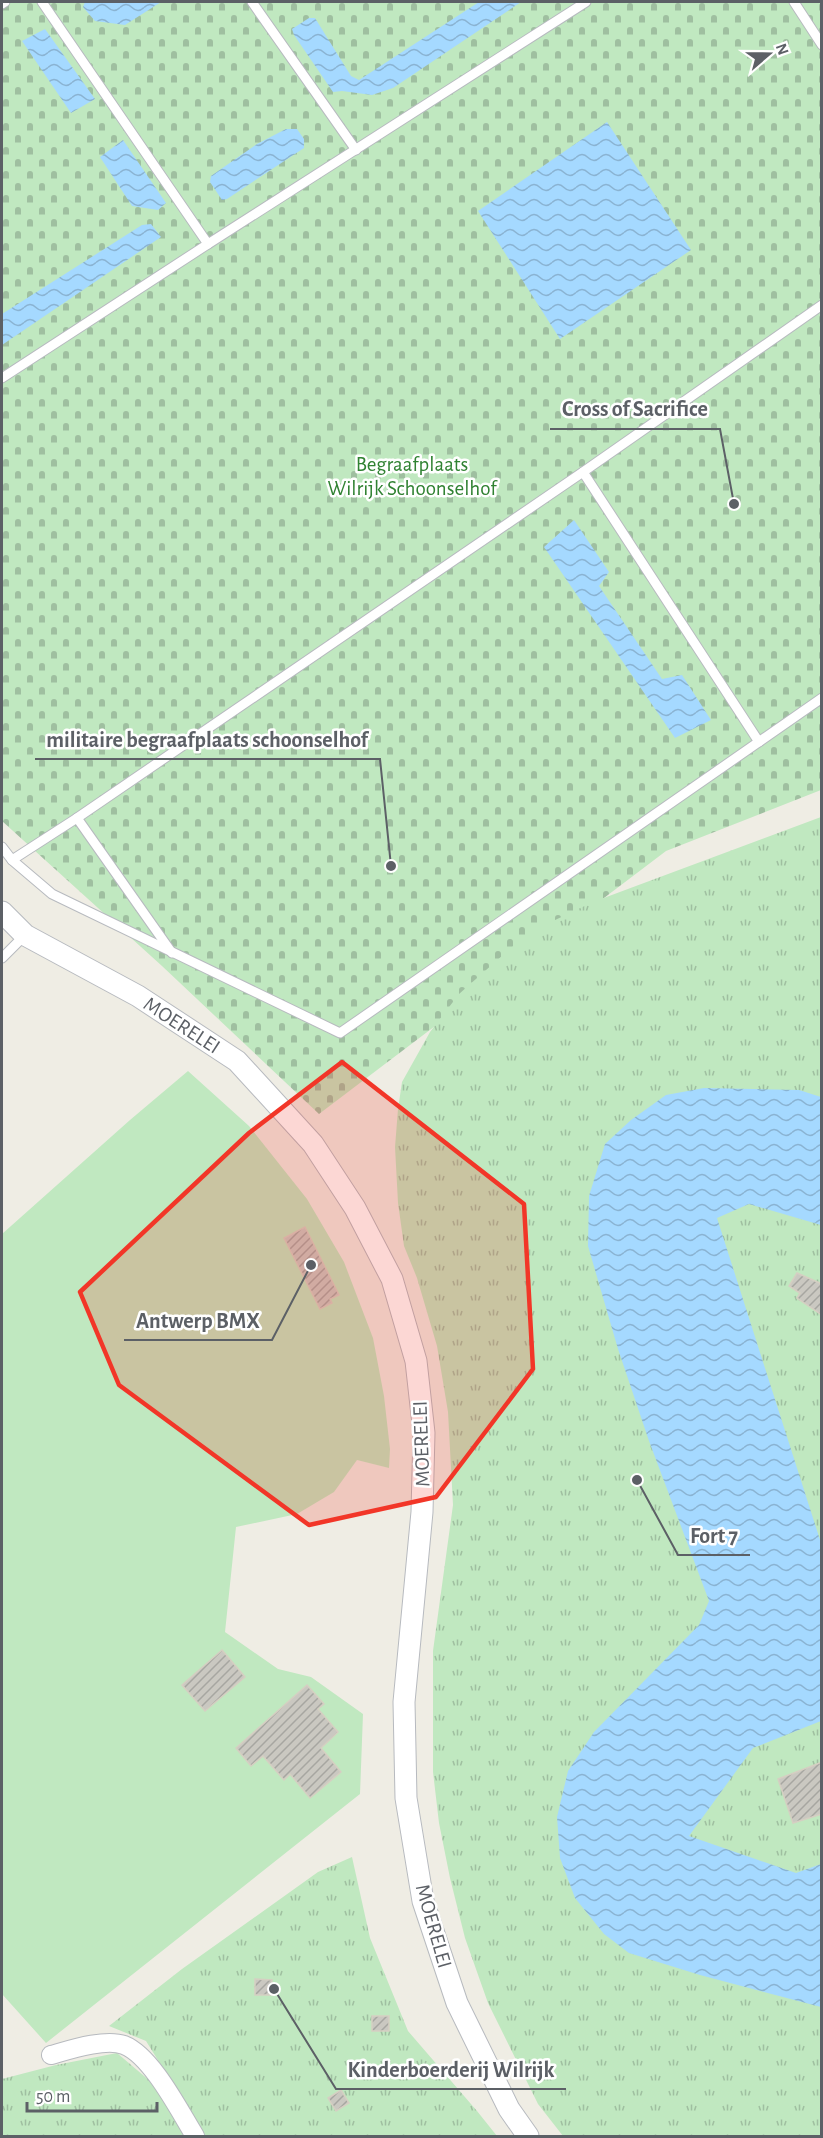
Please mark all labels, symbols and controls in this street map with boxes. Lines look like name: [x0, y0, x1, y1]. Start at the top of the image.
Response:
north arrow: [739, 24, 799, 84]
text: N: [773, 41, 792, 57]
callout: Cross of Sacrifice: [550, 389, 720, 429]
text: Cross of Sacrifice: [562, 398, 708, 420]
park label: Begraafplaats Wilrijk Schoonselhof: [327, 454, 498, 499]
callout: militaire begraafplaats schoonselhof: [35, 719, 380, 759]
text: militaire begraafplaats schoonselhof: [46, 729, 370, 751]
street label: MOERELEI: [140, 993, 224, 1058]
callout: Antwerp BMX: [124, 1300, 272, 1340]
text: Antwerp BMX: [136, 1310, 260, 1332]
street label: MOERELEI: [410, 1400, 433, 1487]
callout: Fort 7: [678, 1515, 750, 1555]
text: Fort 7: [690, 1525, 738, 1547]
street label: MOERELEI: [412, 1882, 456, 1971]
callout: Kinderboerderij Wilrijk: [336, 2049, 566, 2089]
text: Kinderboerderij Wilrijk: [348, 2059, 555, 2082]
scale bar: [27, 2075, 158, 2113]
text: 50 m: [36, 2088, 70, 2106]

